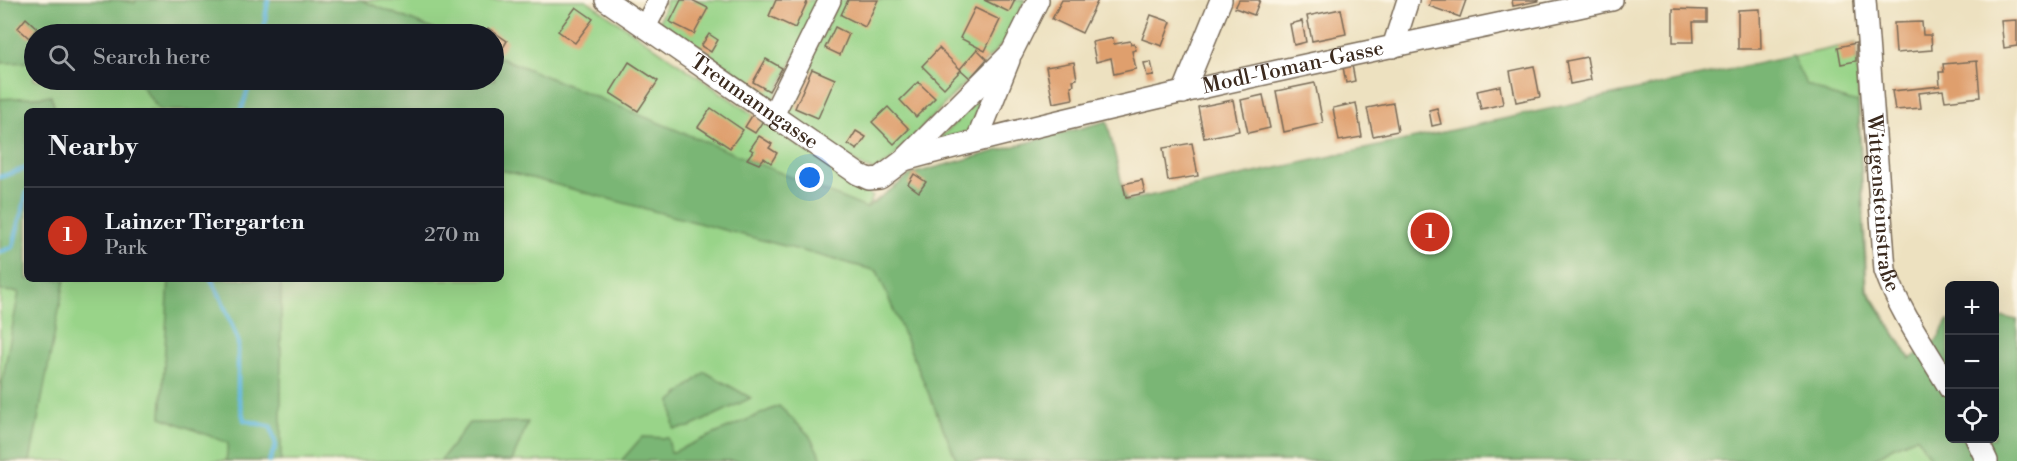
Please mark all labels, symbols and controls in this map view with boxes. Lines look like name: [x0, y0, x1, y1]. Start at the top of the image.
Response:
search box: [24, 24, 504, 90]
street label: Modl-Toman-Gasse: [1200, 35, 1386, 100]
icon: search: [45, 41, 78, 74]
text: Search here: [93, 44, 210, 71]
street label: Treumanngasse: [685, 49, 823, 156]
street label: Wittgensteinstraße: [1860, 112, 1905, 296]
text: Nearby: [48, 131, 138, 163]
your location: [795, 163, 824, 192]
text: Lainzer Tiergarten: [105, 209, 304, 236]
pin: 1: [1410, 210, 1450, 254]
text: 1: [63, 223, 72, 248]
text: 270 m: [424, 223, 480, 248]
text: Park: [105, 236, 147, 261]
map controls: [1945, 281, 1999, 443]
button: +: [1945, 281, 1999, 335]
button: −: [1945, 335, 1999, 389]
button: locate: [1945, 389, 1999, 443]

